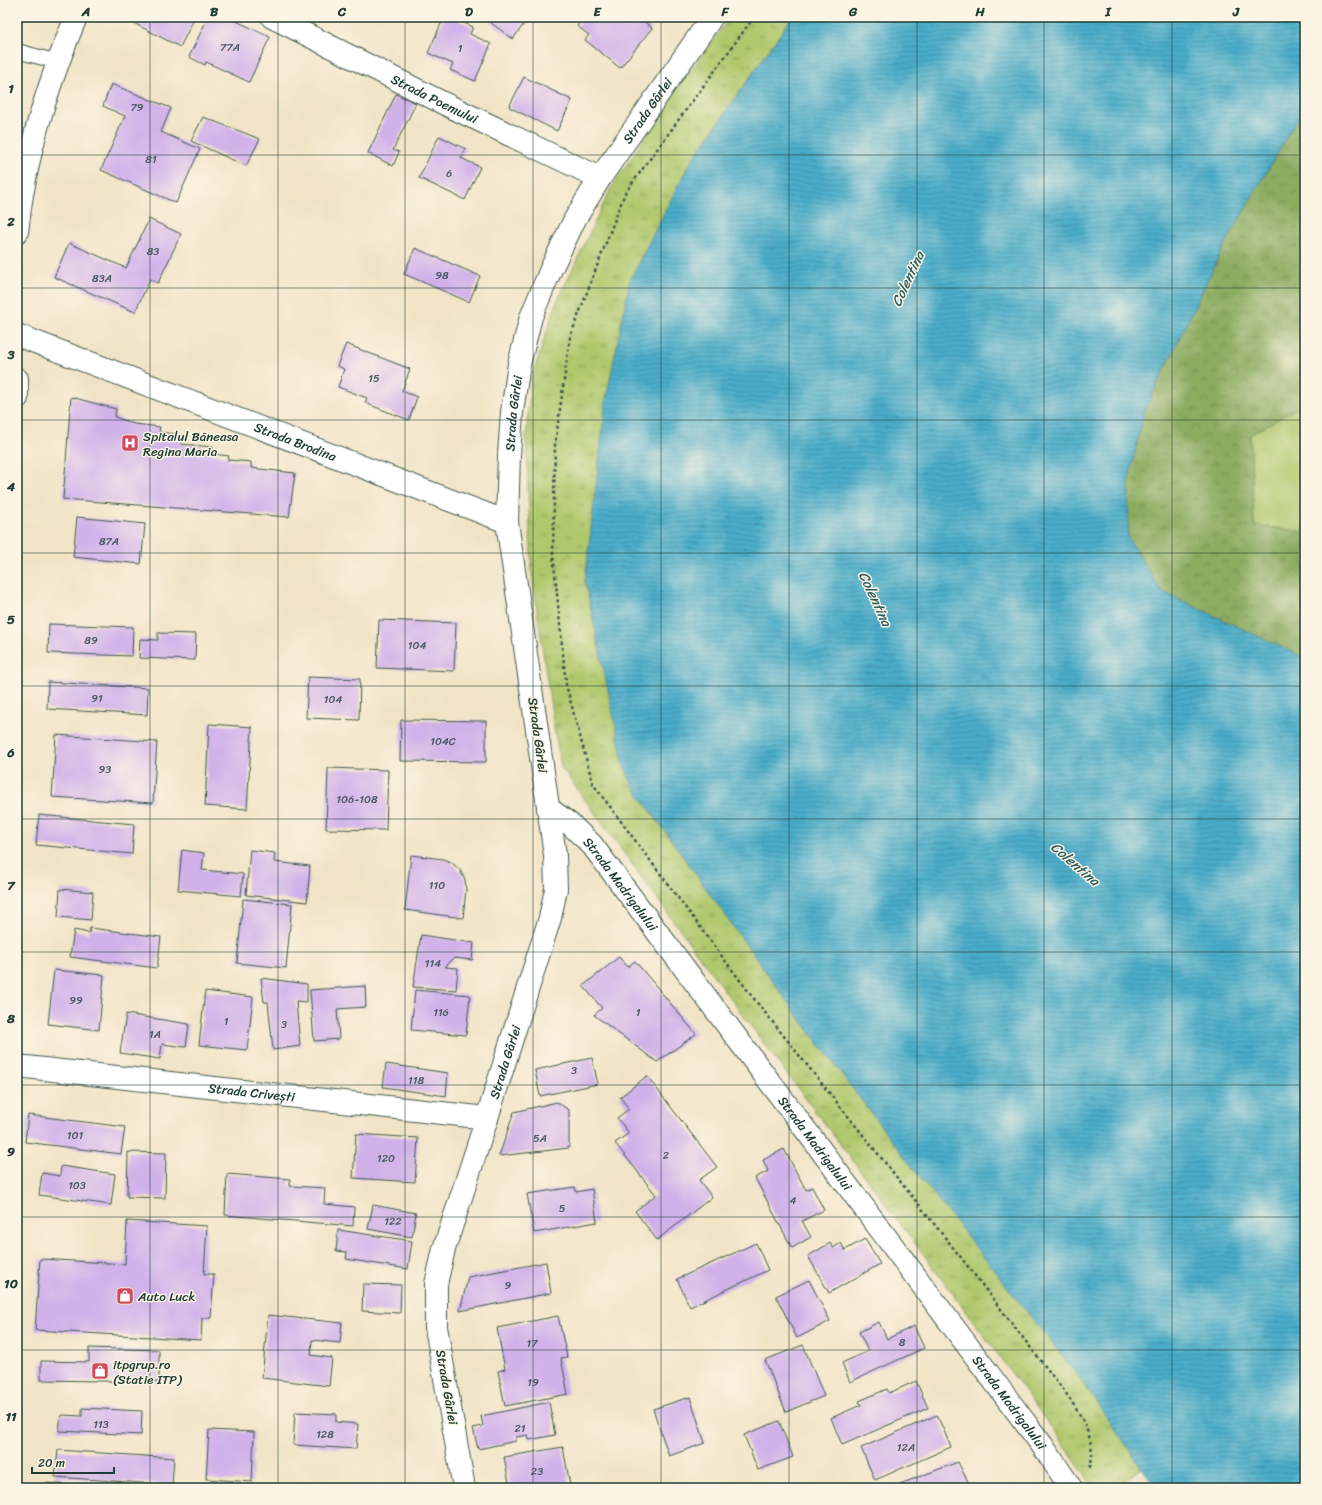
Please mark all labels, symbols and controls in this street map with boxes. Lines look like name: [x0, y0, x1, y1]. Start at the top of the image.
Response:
text: A: [81, 0, 90, 23]
text: B: [210, 0, 219, 23]
text: C: [337, 0, 347, 23]
text: D: [465, 0, 473, 23]
text: E: [593, 0, 602, 23]
text: F: [720, 0, 729, 23]
text: G: [848, 0, 858, 23]
text: H: [974, 0, 985, 23]
text: I: [1104, 0, 1112, 23]
text: J: [1232, 0, 1240, 23]
house number: 77A: [220, 38, 240, 57]
house number: 1: [458, 39, 463, 58]
street label: Strada Poemului: [387, 67, 483, 130]
street label: Strada Gârlei: [616, 72, 678, 148]
text: 1: [8, 77, 14, 100]
house number: 79: [130, 98, 144, 117]
house number: 81: [145, 150, 157, 169]
house number: 6: [446, 164, 452, 183]
text: 2: [6, 210, 15, 233]
house number: 83: [147, 242, 159, 261]
water label: Colentina: [884, 246, 932, 311]
house number: 98: [435, 266, 449, 285]
house number: 83A: [92, 269, 112, 288]
text: 3: [6, 343, 15, 366]
house number: 15: [368, 369, 380, 388]
street label: Strada Gârlei: [498, 373, 529, 452]
street label: Strada Brodina: [251, 415, 340, 468]
place label: Spitalul Băneasa Regina Maria: [143, 425, 239, 463]
hospital icon: Spitalul Băneasa Regina Maria: [120, 433, 140, 453]
text: 4: [6, 475, 16, 498]
house number: 87A: [99, 532, 119, 551]
water label: Colentina: [851, 567, 899, 632]
text: 5: [7, 608, 15, 631]
house number: 89: [84, 631, 98, 650]
house number: 104: [408, 636, 426, 655]
house number: 91: [91, 689, 103, 708]
house number: 104: [324, 690, 342, 709]
street label: Strada Gârlei: [521, 696, 555, 775]
house number: 104C: [430, 732, 456, 751]
text: 6: [6, 741, 15, 764]
house number: 93: [99, 760, 111, 779]
house number: 106-108: [336, 790, 378, 809]
street label: Strada Madrigalului: [578, 831, 665, 936]
water label: Colentina: [1045, 835, 1106, 893]
text: 7: [7, 874, 16, 897]
house number: 110: [429, 876, 445, 895]
house number: 114: [425, 954, 441, 973]
house number: 99: [69, 991, 83, 1010]
house number: 116: [433, 1003, 449, 1022]
house number: 1: [636, 1003, 641, 1022]
text: 8: [6, 1007, 15, 1030]
house number: 1: [224, 1012, 229, 1031]
house number: 3: [281, 1015, 287, 1034]
street label: Strada Gârlei: [482, 1022, 527, 1102]
house number: 1A: [149, 1025, 161, 1044]
house number: 3: [571, 1061, 577, 1080]
house number: 118: [408, 1071, 424, 1090]
street label: Strada Crivești: [207, 1076, 297, 1108]
street label: Strada Madrigalului: [772, 1091, 859, 1196]
house number: 101: [67, 1126, 83, 1145]
house number: 5A: [533, 1129, 547, 1148]
text: 9: [7, 1140, 15, 1163]
house number: 2: [663, 1146, 670, 1165]
house number: 120: [377, 1149, 395, 1168]
house number: 103: [68, 1176, 86, 1195]
house number: 4: [790, 1191, 797, 1210]
house number: 5: [559, 1199, 566, 1218]
house number: 122: [384, 1212, 402, 1231]
text: 10: [4, 1272, 18, 1295]
house number: 9: [505, 1276, 512, 1295]
place label: Auto Luck: [137, 1285, 196, 1308]
shop icon: Auto Luck: [115, 1286, 135, 1306]
house number: 8: [899, 1333, 906, 1352]
house number: 17: [527, 1334, 538, 1353]
street label: Strada Gârlei: [429, 1348, 465, 1427]
street label: Strada Madrigalului: [967, 1350, 1054, 1454]
place label: itpgrup.ro (Statie ITP): [113, 1353, 183, 1391]
shop icon: itpgrup.ro (Statie ITP): [90, 1361, 110, 1381]
house number: 19: [527, 1373, 539, 1392]
text: 11: [5, 1405, 17, 1428]
house number: 113: [93, 1415, 109, 1434]
house number: 21: [514, 1419, 526, 1438]
house number: 128: [316, 1425, 334, 1444]
house number: 12A: [897, 1438, 915, 1457]
scale bar: [32, 1449, 114, 1475]
text: 20 m: [38, 1452, 65, 1474]
house number: 23: [531, 1462, 543, 1481]

